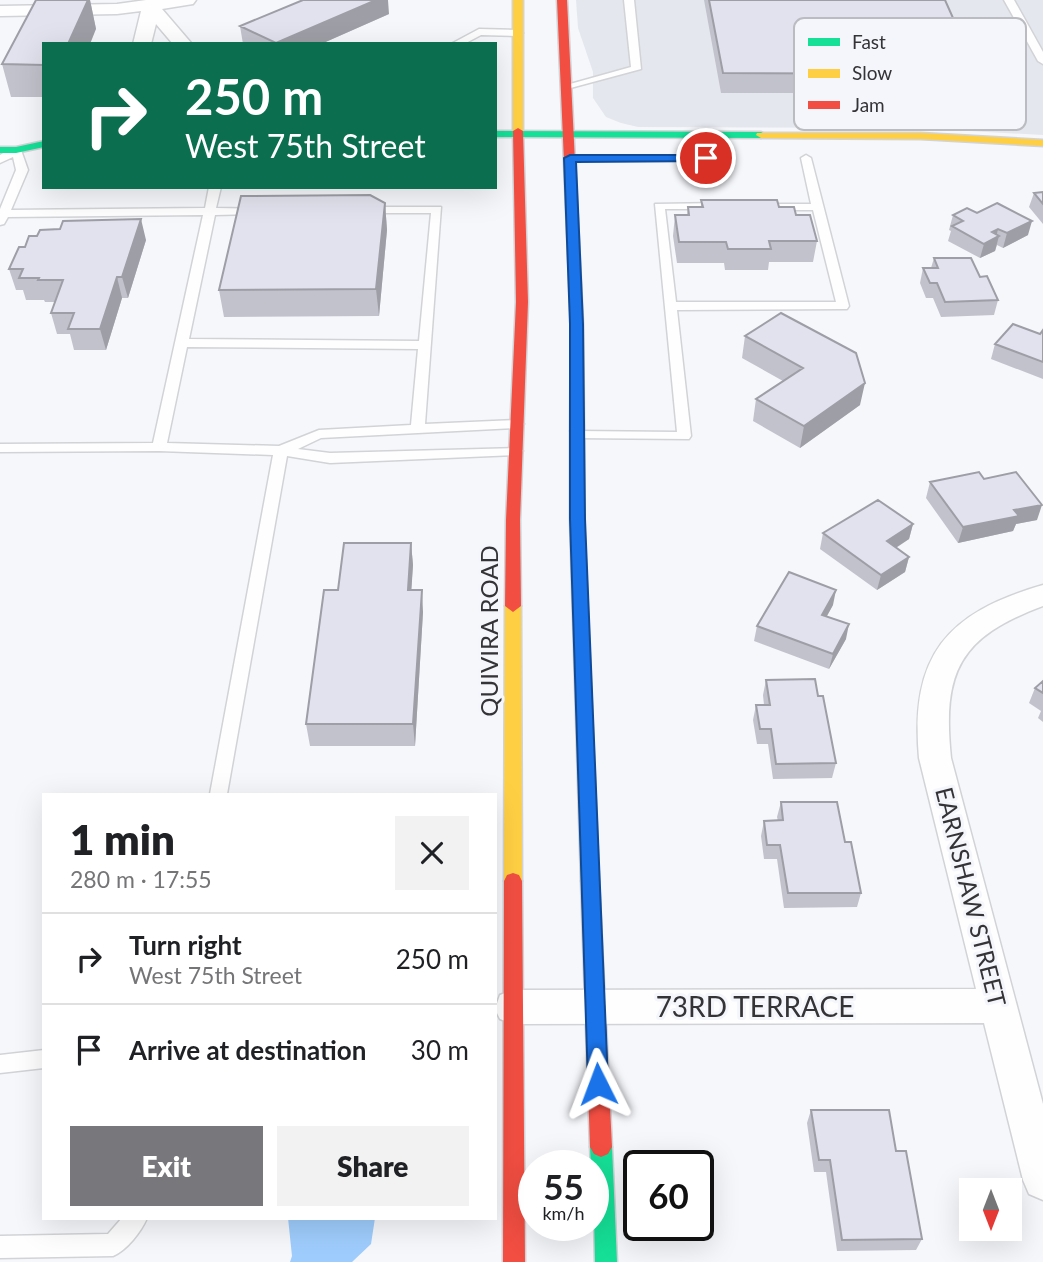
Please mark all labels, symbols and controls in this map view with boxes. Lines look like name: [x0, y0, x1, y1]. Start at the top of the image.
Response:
legend: [794, 18, 1026, 130]
text: Fast: [852, 30, 886, 53]
text: Slow: [852, 61, 892, 84]
text: 250 m: [185, 67, 323, 125]
icon: right: [70, 70, 161, 161]
text: Jam: [852, 93, 885, 116]
text: West 75th Street: [185, 126, 426, 165]
pin: [676, 128, 736, 188]
icon: arrive: [687, 139, 725, 177]
street label: QUIVIRA ROAD: [474, 545, 503, 717]
street label: EARNSHAW STREET: [930, 784, 1013, 1009]
text: 1 min: [70, 814, 175, 864]
button: close: [395, 816, 469, 890]
text: 280 m · 17:55: [70, 865, 212, 893]
text: Turn right: [129, 929, 242, 961]
icon: right: [70, 940, 108, 978]
text: 250 m: [396, 943, 469, 975]
text: West 75th Street: [129, 961, 302, 989]
street label: 73RD TERRACE: [656, 989, 854, 1023]
icon: arrive: [70, 1031, 108, 1069]
text: Arrive at destination: [129, 1034, 366, 1066]
text: 30 m: [411, 1034, 469, 1066]
position arrow: [561, 1047, 635, 1121]
button: Exit: [70, 1126, 263, 1206]
button: Share: [277, 1126, 469, 1206]
speed limit sign: 60: [623, 1150, 714, 1241]
text: 55: [543, 1165, 584, 1207]
north arrow: [959, 1178, 1022, 1241]
map controls: [959, 1178, 1022, 1241]
text: km/h: [542, 1202, 585, 1224]

